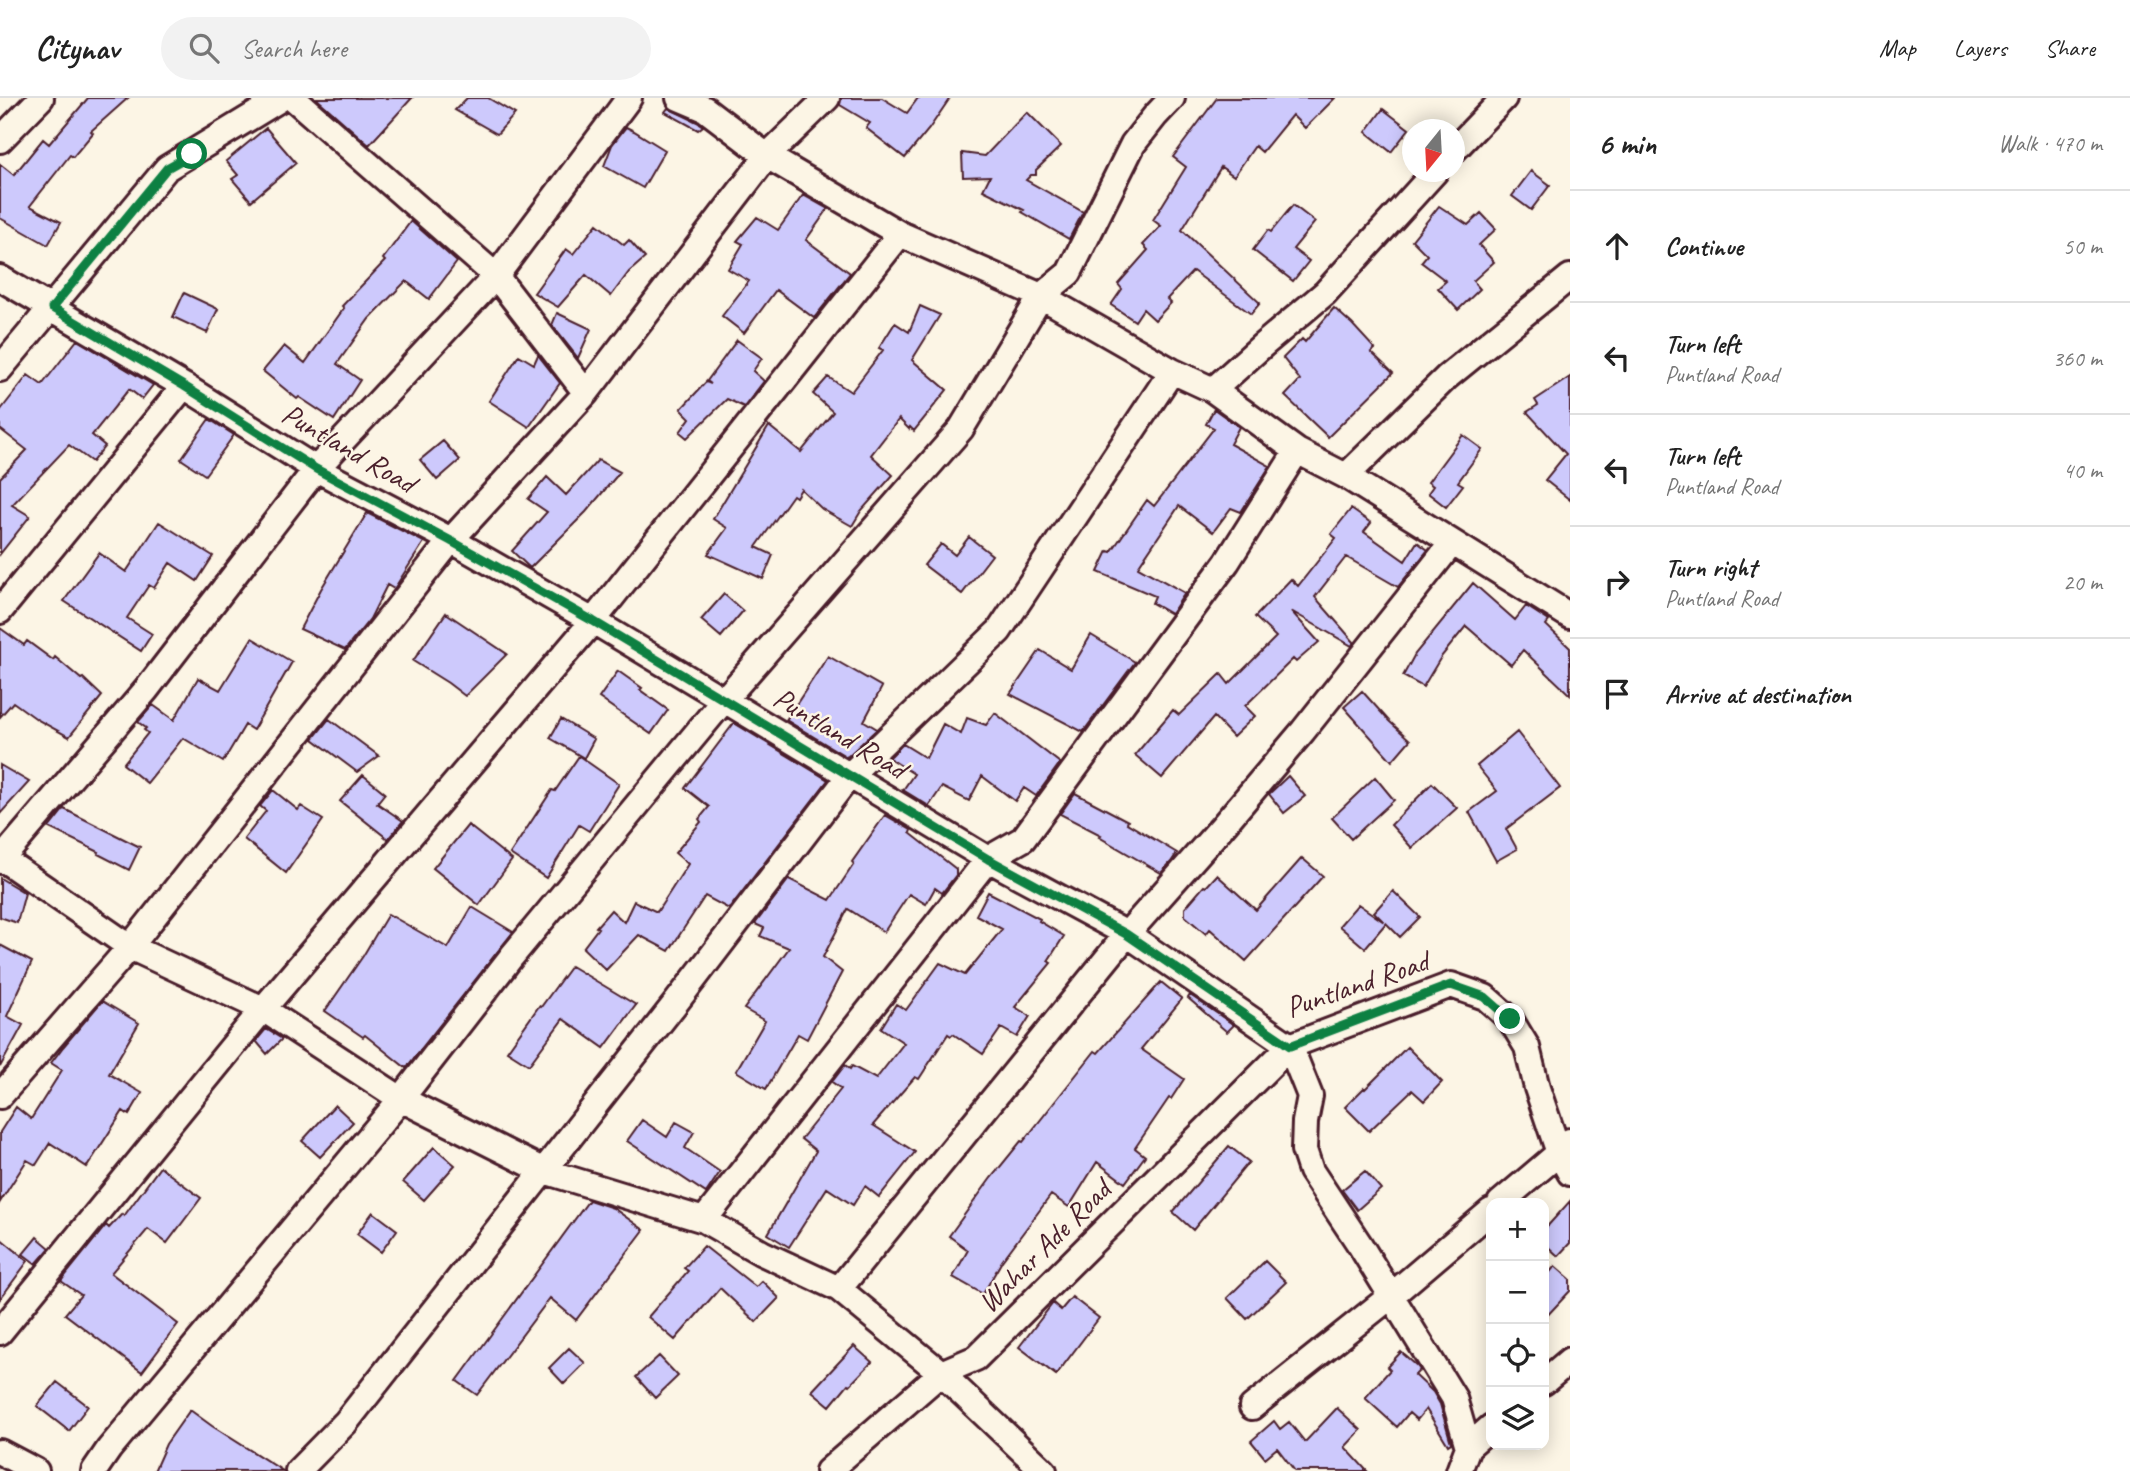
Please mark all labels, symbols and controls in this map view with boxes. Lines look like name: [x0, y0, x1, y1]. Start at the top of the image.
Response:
search box: [161, 17, 651, 80]
text: Citynav: [35, 27, 119, 69]
icon: search: [185, 29, 223, 67]
text: Search here: [241, 32, 347, 65]
text: Map: [1879, 33, 1916, 63]
text: Layers: [1954, 33, 2007, 63]
text: Share: [2045, 33, 2095, 63]
north arrow: [1402, 119, 1465, 182]
text: 6 min: [1598, 125, 1656, 163]
text: Walk · 470 m: [1998, 129, 2102, 158]
route start: [176, 138, 207, 169]
icon: ahead: [1598, 227, 1636, 265]
text: Continue: [1665, 230, 1743, 263]
text: 50 m: [2063, 232, 2102, 261]
text: Turn left: [1665, 327, 1740, 360]
icon: left: [1598, 339, 1636, 377]
text: 360 m: [2053, 344, 2102, 373]
text: Puntland Road: [1665, 360, 1779, 389]
street label: Puntland Road: [275, 394, 426, 504]
text: Turn left: [1665, 439, 1740, 472]
icon: left: [1598, 451, 1636, 489]
text: 40 m: [2063, 456, 2102, 485]
text: Puntland Road: [1665, 472, 1779, 501]
text: Turn right: [1665, 551, 1756, 584]
icon: right: [1598, 563, 1636, 601]
text: 20 m: [2063, 568, 2102, 597]
text: Puntland Road: [1665, 584, 1779, 613]
icon: arrive: [1598, 675, 1636, 713]
street label: Puntland Road: [767, 678, 917, 790]
text: Arrive at destination: [1665, 678, 1851, 711]
street label: Puntland Road: [1281, 940, 1437, 1026]
route end: [1494, 1003, 1525, 1034]
street label: Wahar Ade Road: [969, 1168, 1122, 1321]
map controls: [1486, 1198, 1549, 1450]
button: +: [1486, 1198, 1549, 1261]
button: −: [1486, 1261, 1549, 1324]
button: locate: [1486, 1324, 1549, 1387]
button: layers: [1486, 1387, 1549, 1450]

